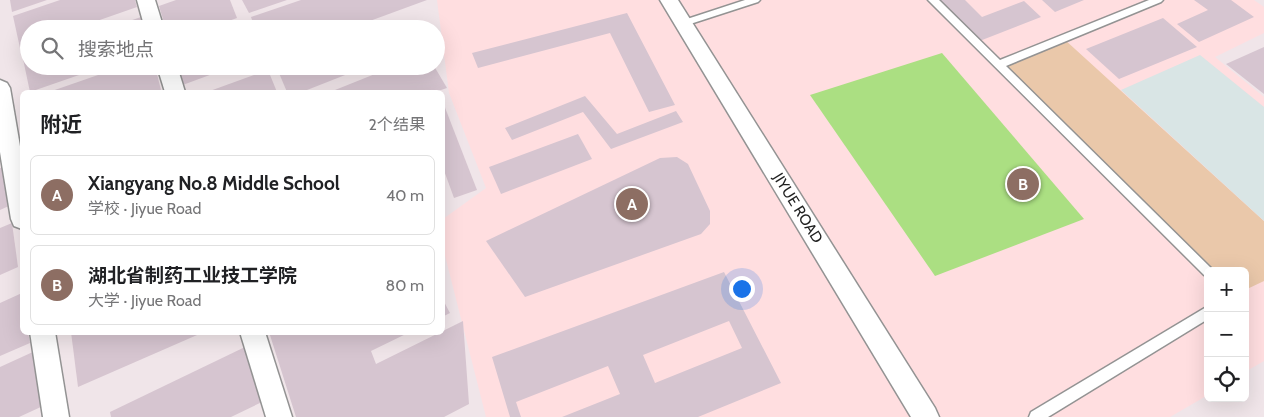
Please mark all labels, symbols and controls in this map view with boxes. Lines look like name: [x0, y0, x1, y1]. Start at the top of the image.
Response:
search box: [20, 20, 445, 75]
icon: search: [38, 34, 66, 62]
text: 搜索地点: [78, 38, 154, 61]
text: 附近: [40, 112, 82, 137]
text: 2个结果: [369, 115, 425, 134]
pin: B: [1007, 165, 1039, 203]
street label: JIYUE ROAD: [769, 169, 827, 246]
text: Xiangyang No.8 Middle School: [88, 172, 340, 195]
pin: A: [616, 185, 648, 223]
text: A: [52, 186, 62, 205]
text: 40 m: [386, 186, 424, 205]
text: 学校 · Jiyue Road: [88, 199, 201, 218]
text: 湖北省制药工业技工学院: [88, 264, 297, 287]
map controls: [1204, 267, 1249, 402]
button: +: [1204, 267, 1249, 312]
text: B: [52, 276, 62, 295]
text: 80 m: [386, 276, 424, 295]
your location: [729, 276, 755, 302]
text: 大学 · Jiyue Road: [88, 291, 201, 310]
button: −: [1204, 312, 1249, 357]
button: locate: [1204, 357, 1249, 402]

